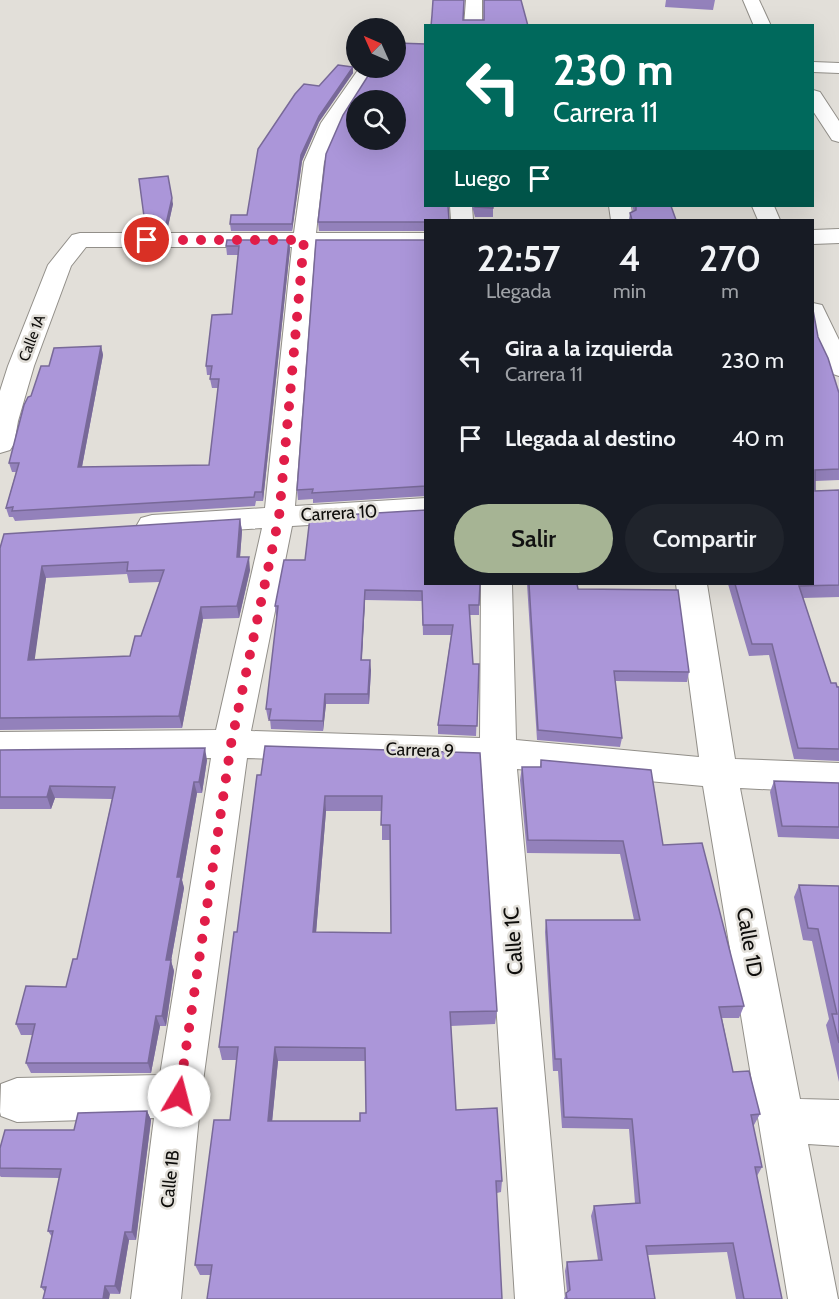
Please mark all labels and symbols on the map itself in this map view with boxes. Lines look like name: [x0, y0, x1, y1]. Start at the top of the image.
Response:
north arrow: [346, 18, 406, 78]
pin: [121, 214, 172, 265]
street label: Calle 1A: [15, 311, 49, 364]
street label: Carrera 10: [300, 500, 378, 526]
street label: Carrera 9: [385, 738, 455, 762]
street label: Calle 1D: [732, 905, 768, 979]
street label: Calle 1C: [498, 906, 528, 976]
position arrow: [147, 1064, 211, 1128]
street label: Calle 1B: [156, 1149, 184, 1209]

